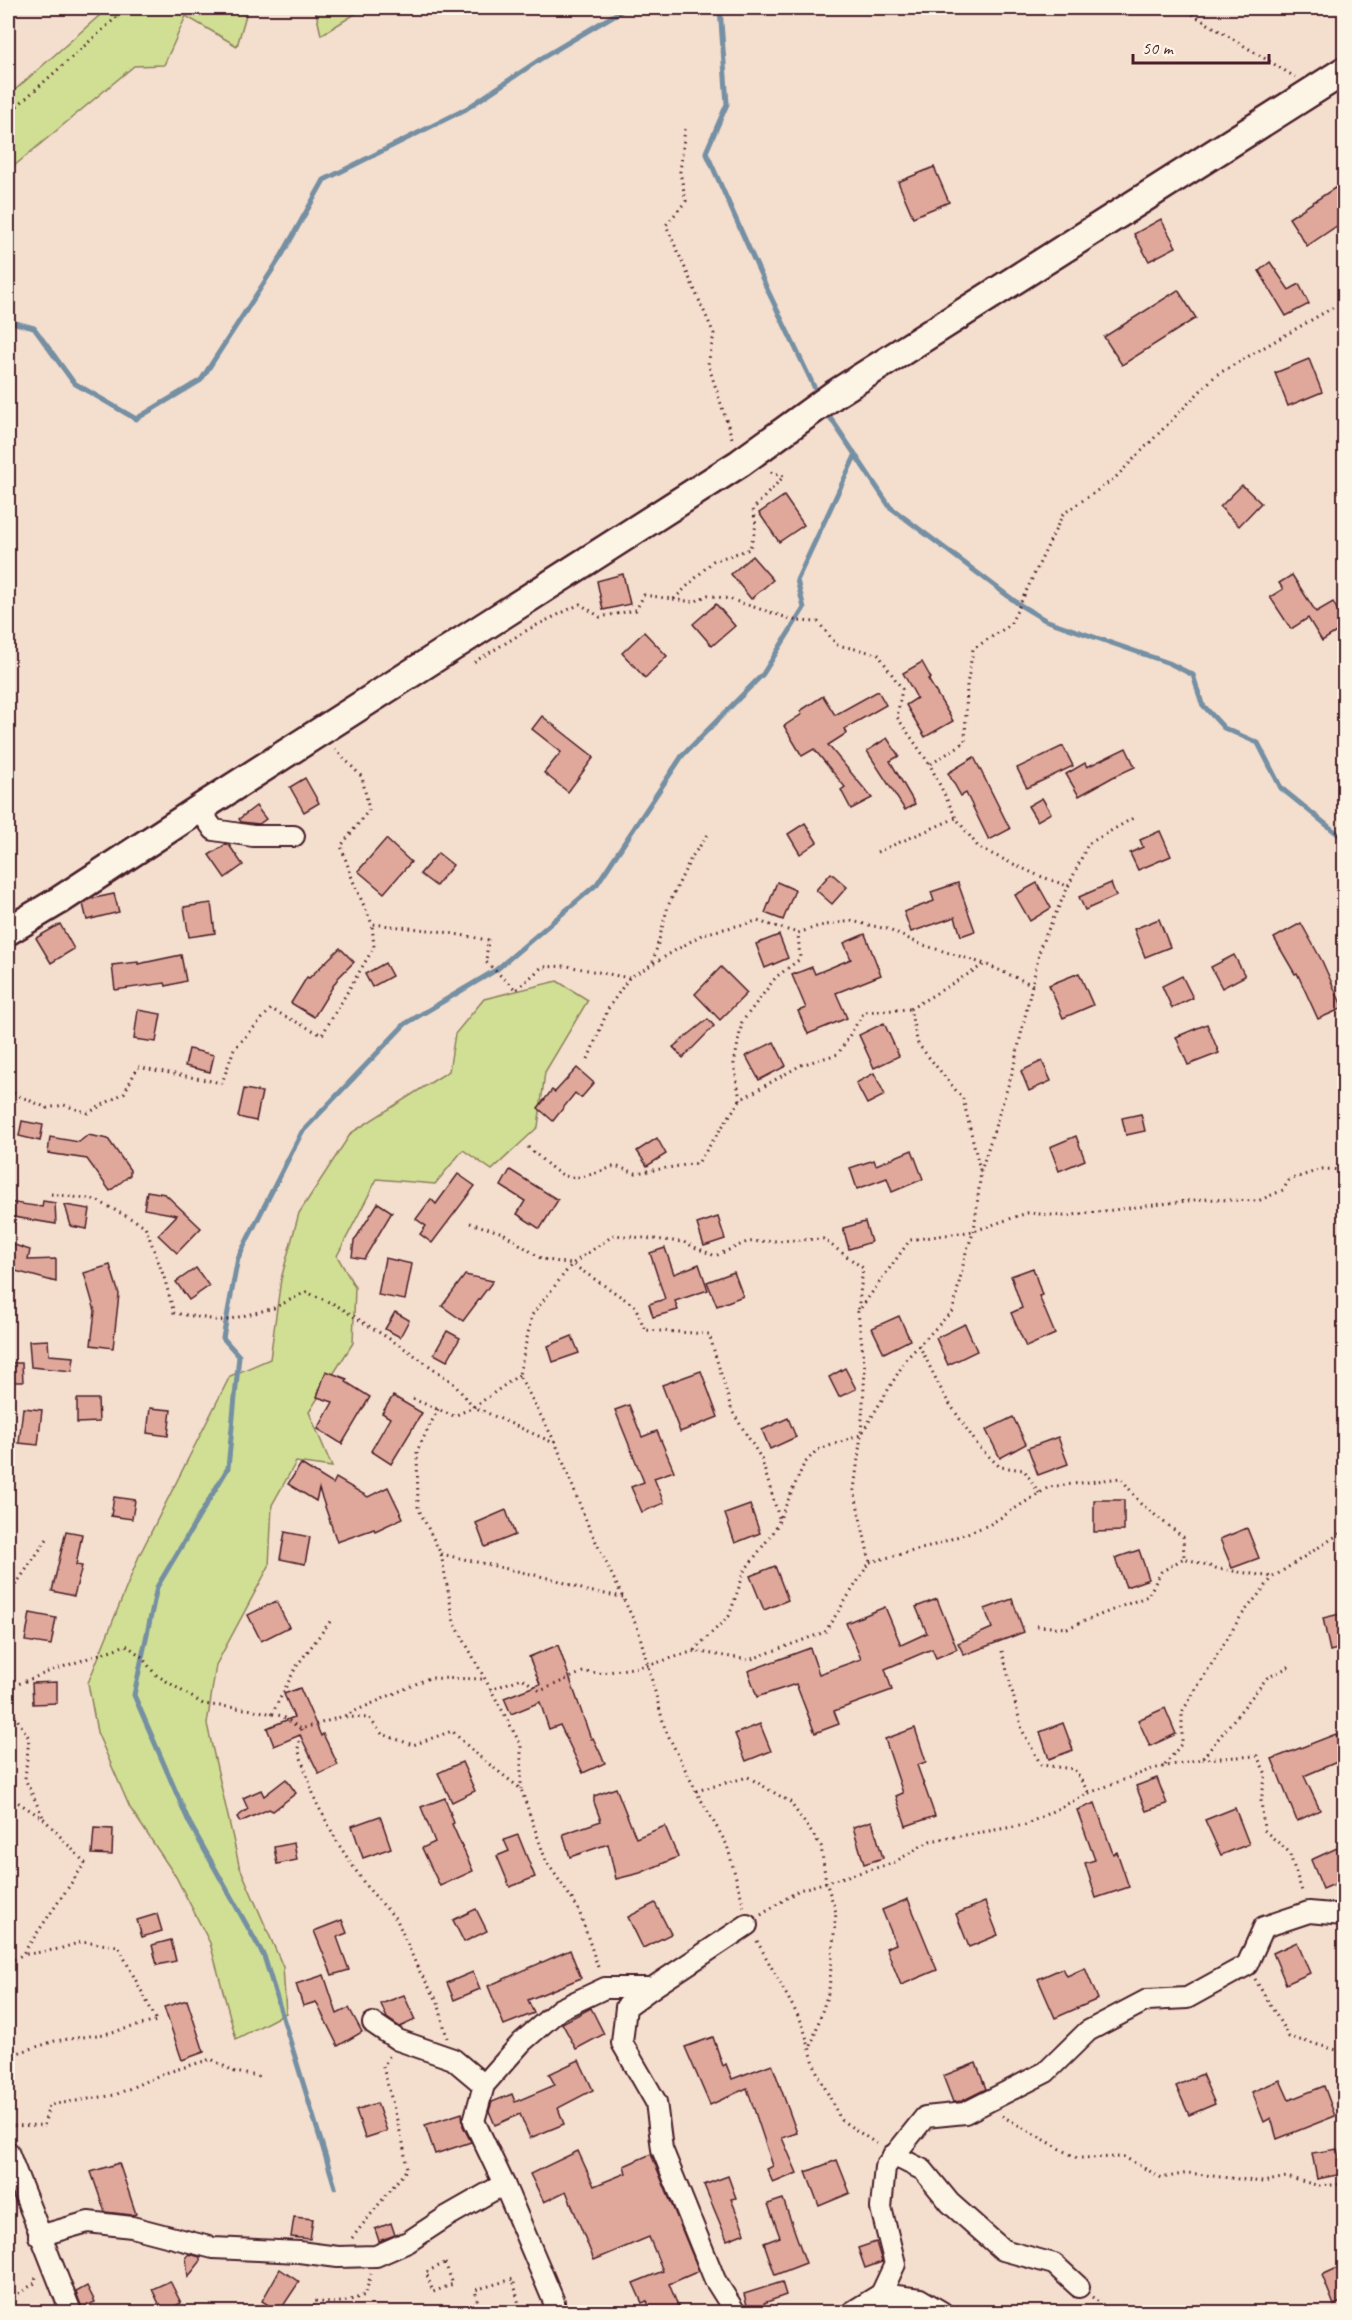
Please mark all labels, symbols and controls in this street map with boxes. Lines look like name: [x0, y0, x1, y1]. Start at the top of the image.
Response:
scale bar: [1133, 27, 1270, 65]
text: 50 m: [1142, 37, 1175, 59]

